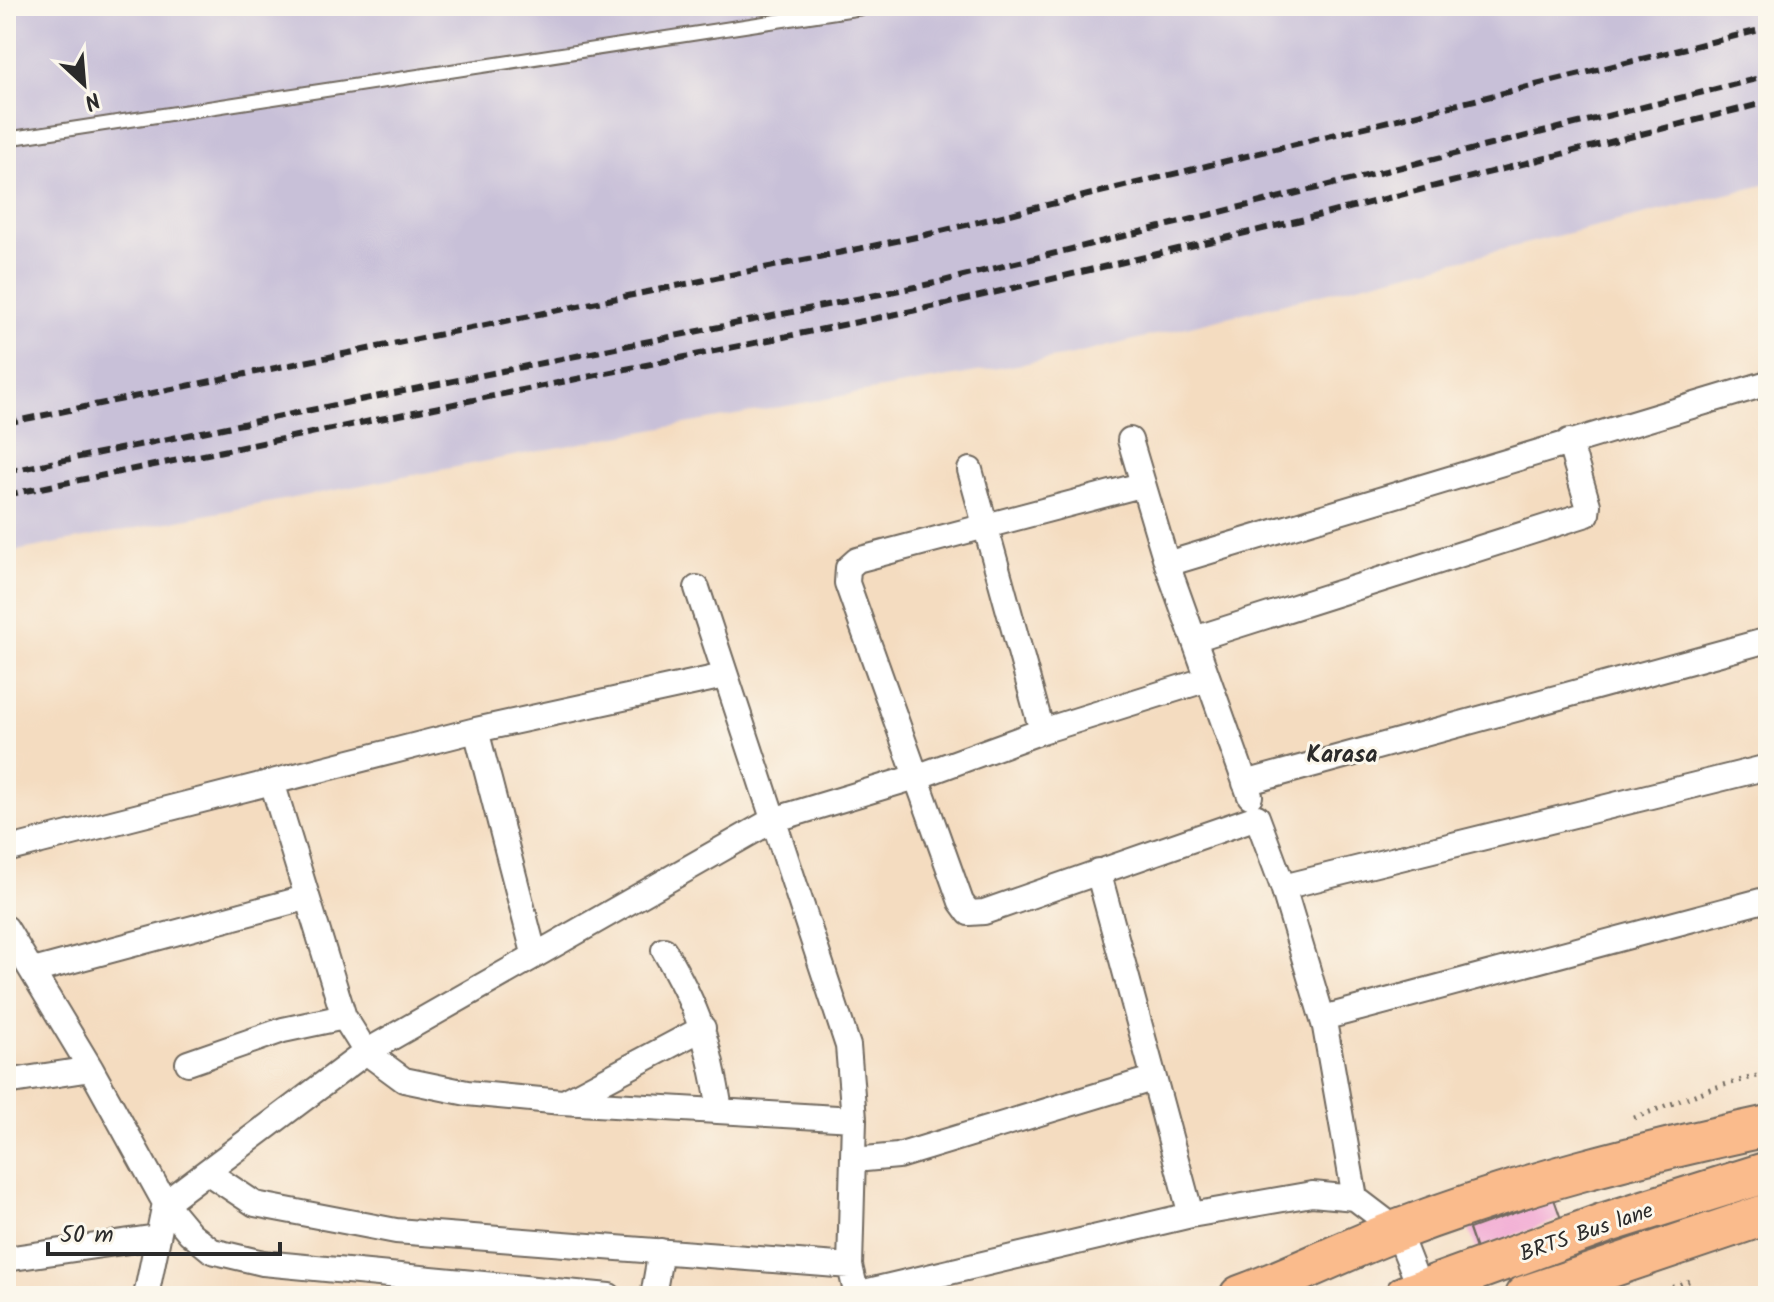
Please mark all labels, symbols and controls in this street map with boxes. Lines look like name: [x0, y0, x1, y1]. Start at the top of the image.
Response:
north arrow: [44, 44, 124, 124]
text: N: [78, 81, 106, 119]
district label: Karasa: [1306, 736, 1378, 775]
street label: BRTS Bus lane: [1515, 1194, 1658, 1273]
scale bar: [48, 1206, 280, 1256]
text: 50 m: [60, 1216, 114, 1255]

